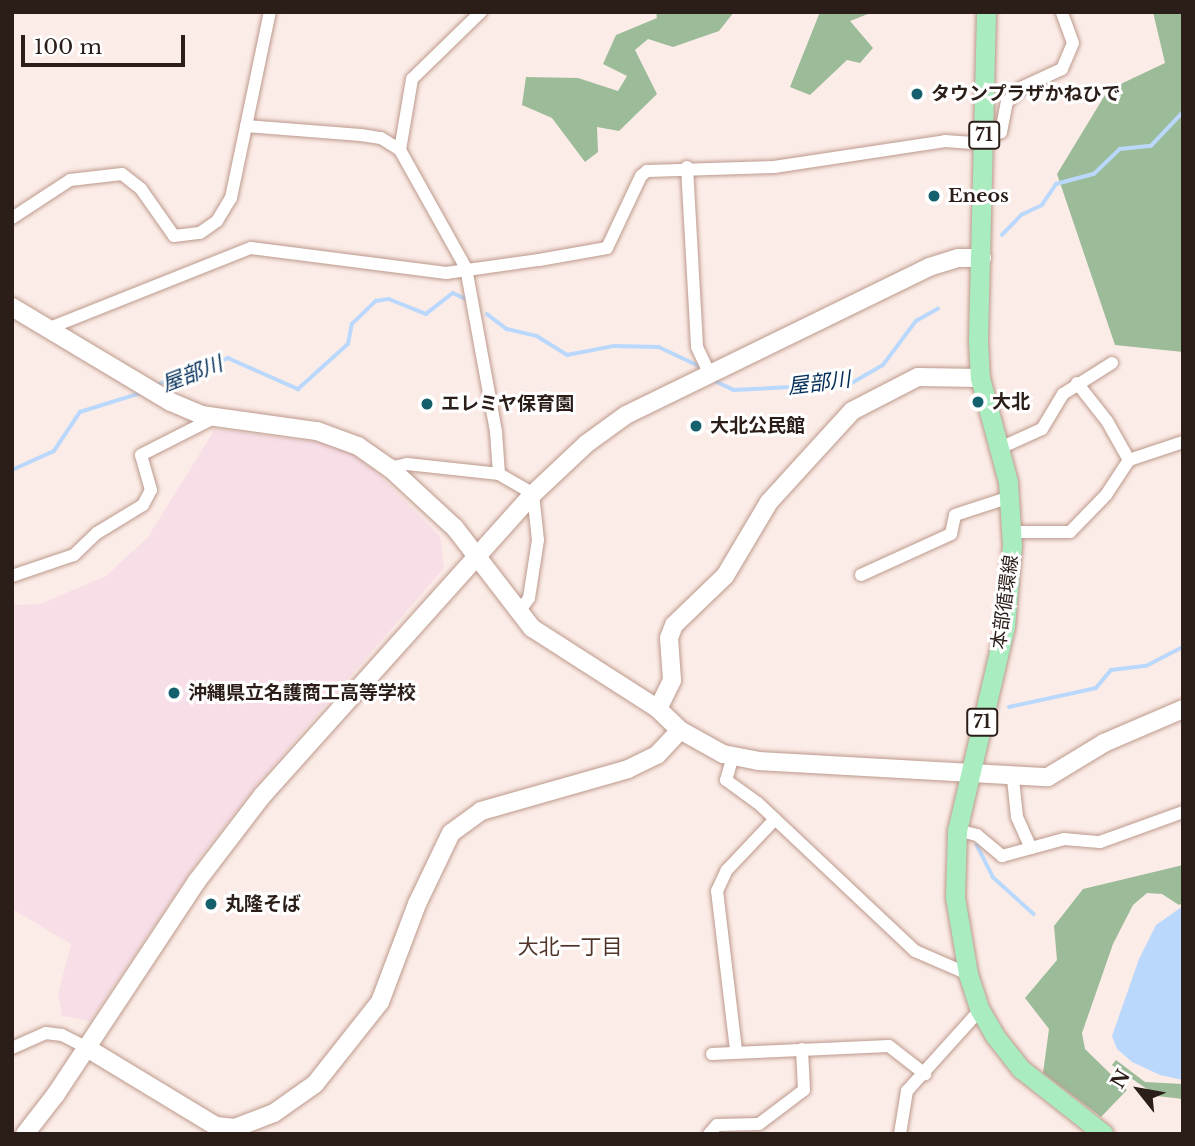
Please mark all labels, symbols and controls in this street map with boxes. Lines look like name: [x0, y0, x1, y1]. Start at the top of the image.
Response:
scale bar: [24, 21, 189, 65]
text: 100 m: [34, 34, 102, 60]
place label: タウンプラザかねひで: [931, 83, 1121, 105]
marker: タウンプラザかねひで: [909, 86, 925, 102]
road number: 71: [967, 120, 1002, 150]
place label: Eneos: [948, 185, 1009, 207]
marker: Eneos: [926, 188, 942, 204]
water label: 屋部川: [158, 351, 226, 397]
water label: 屋部川: [786, 367, 852, 399]
place label: 大北: [992, 391, 1030, 413]
place label: エレミヤ保育園: [441, 393, 574, 415]
marker: 大北: [970, 394, 986, 410]
marker: エレミヤ保育園: [419, 396, 435, 412]
place label: 大北公民館: [710, 415, 805, 437]
marker: 大北公民館: [688, 418, 704, 434]
street label: 本部循環線: [987, 553, 1023, 651]
place label: 沖縄県立名護商工高等学校: [188, 682, 416, 704]
marker: 沖縄県立名護商工高等学校: [166, 685, 182, 701]
road number: 71: [964, 708, 1000, 736]
place label: 丸隆そば: [225, 893, 301, 915]
marker: 丸隆そば: [203, 896, 219, 912]
district label: 大北一丁目: [518, 934, 622, 960]
north arrow: [1104, 1055, 1174, 1125]
text: N: [1106, 1065, 1135, 1093]

